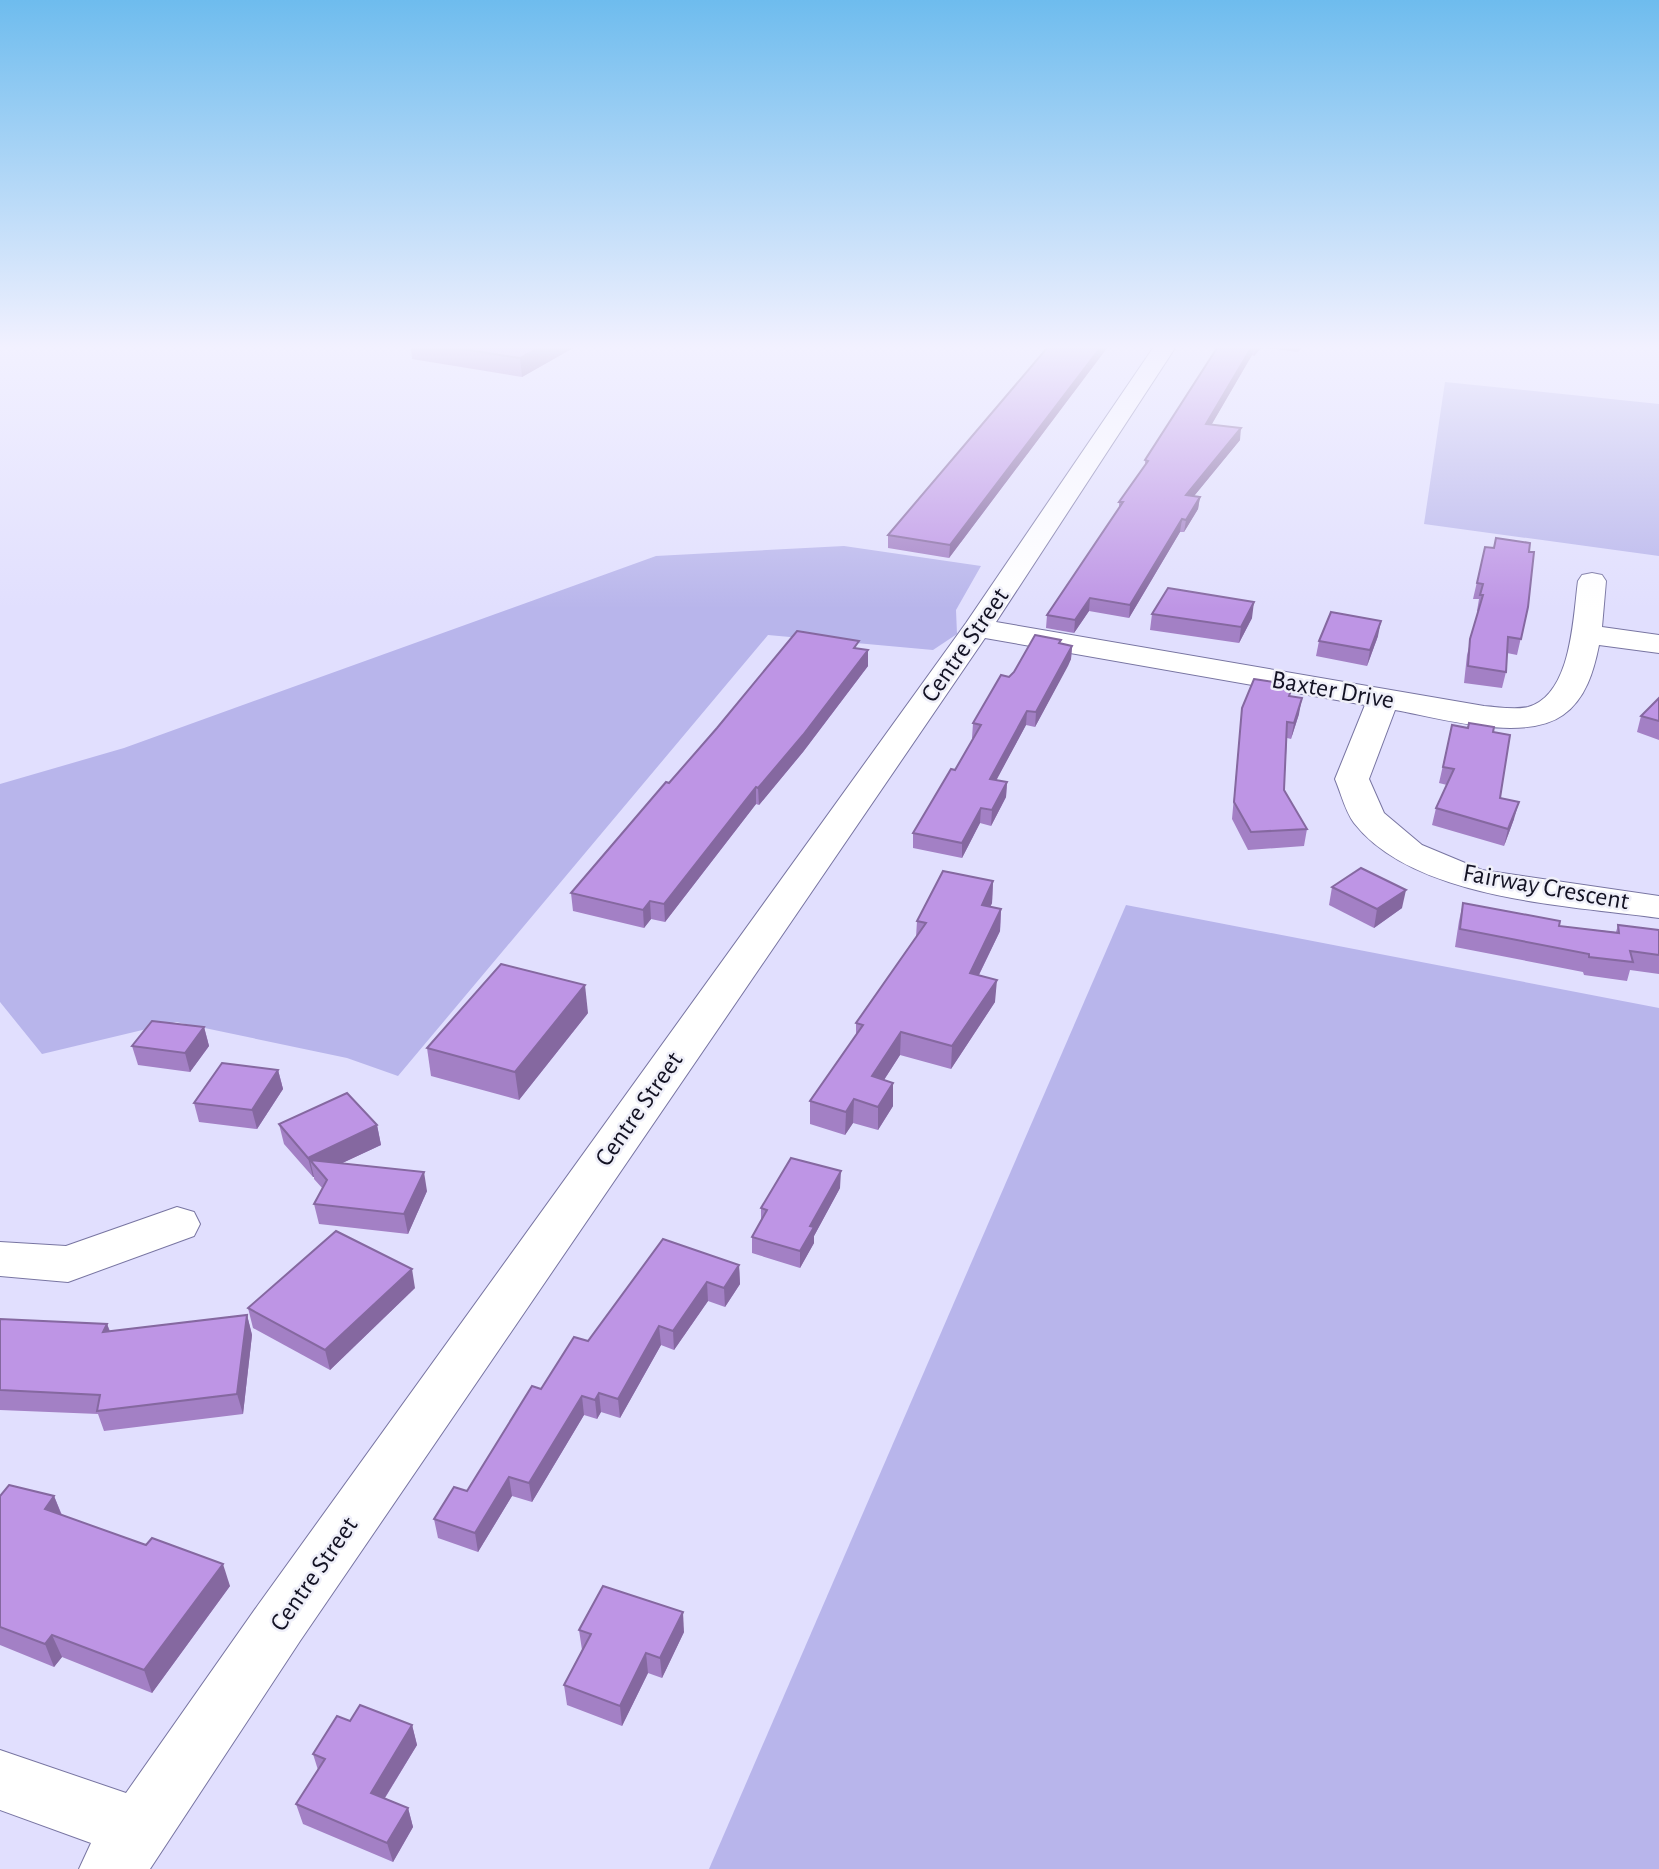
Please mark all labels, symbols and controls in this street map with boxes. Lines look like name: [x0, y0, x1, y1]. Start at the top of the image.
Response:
street label: Centre Street: [916, 583, 1014, 707]
street label: Baxter Drive: [1270, 666, 1396, 714]
street label: Fairway Crescent: [1461, 860, 1631, 914]
street label: Centre Street: [590, 1047, 688, 1171]
street label: Centre Street: [265, 1512, 363, 1636]

